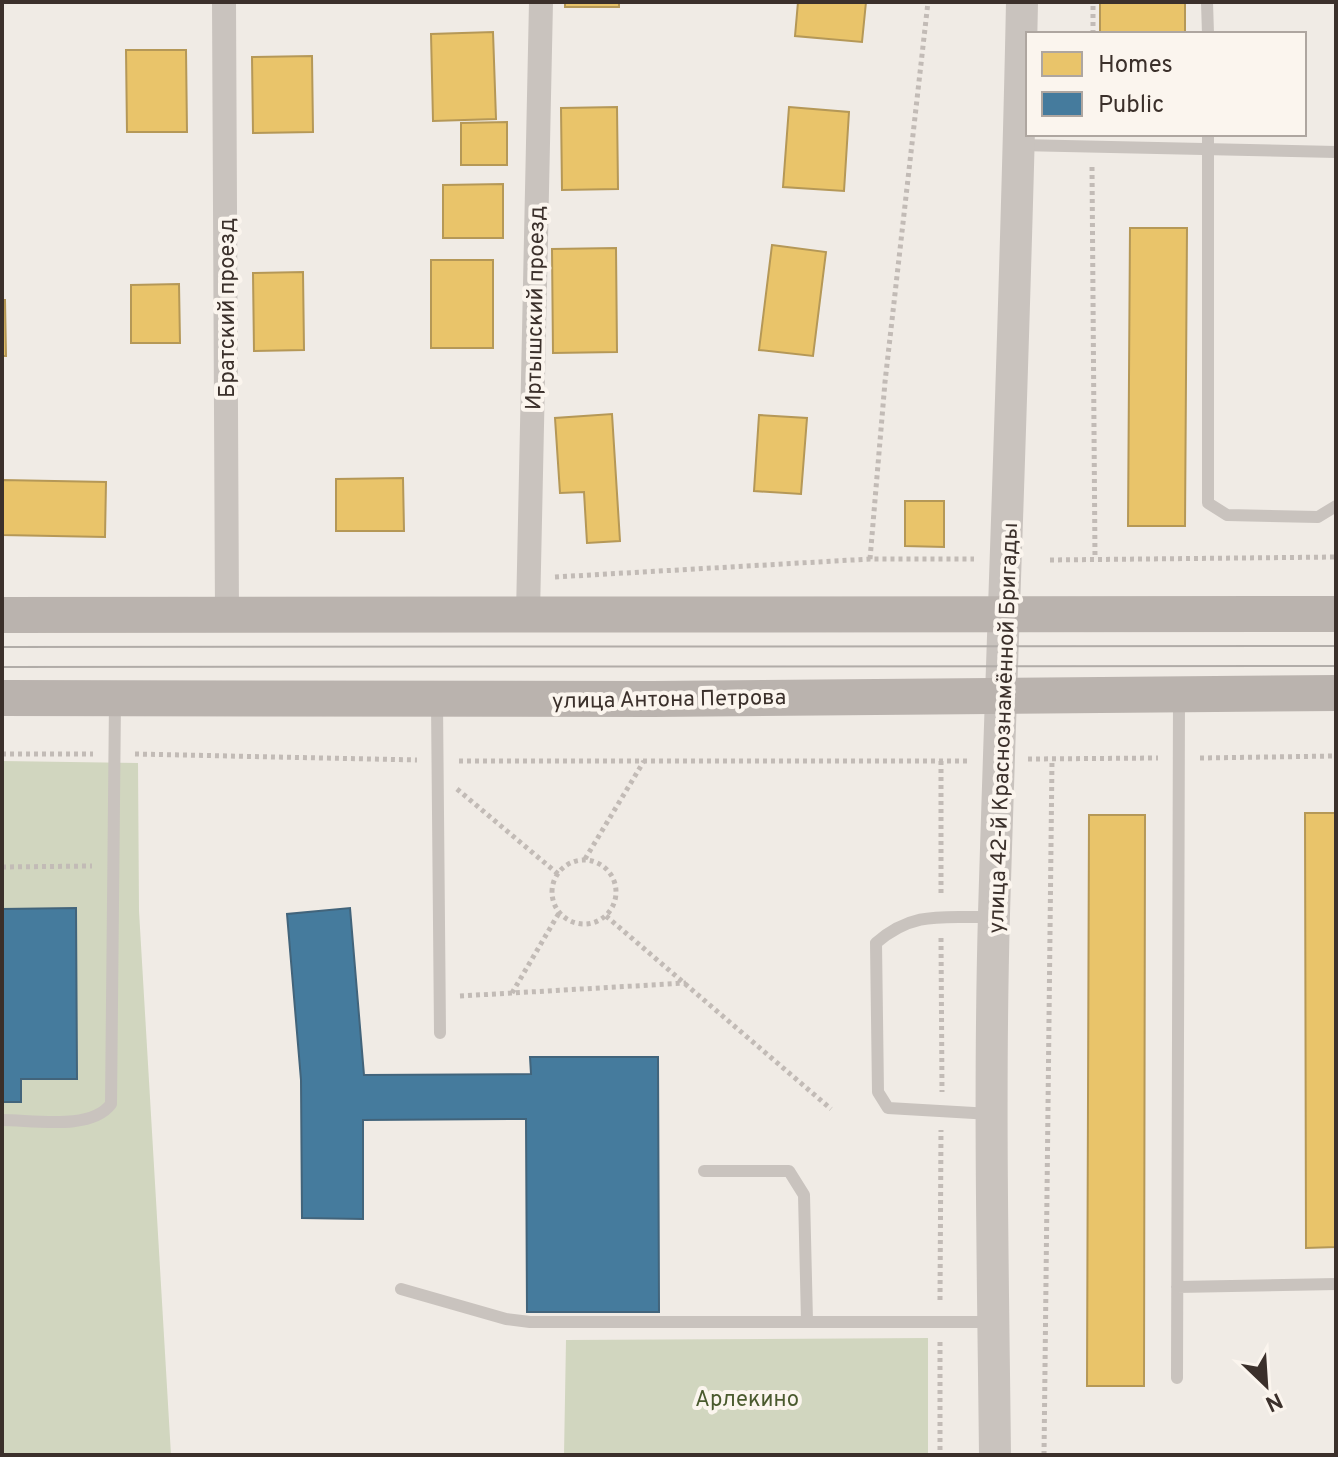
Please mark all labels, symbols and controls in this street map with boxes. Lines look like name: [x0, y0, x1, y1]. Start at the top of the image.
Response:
legend: [1026, 32, 1306, 136]
text: Homes: [1098, 51, 1173, 81]
text: Public: [1098, 91, 1164, 121]
street label: Иртышский проезд: [521, 206, 552, 410]
street label: Братский проезд: [215, 218, 242, 398]
street label: улица 42-й Краснознамённой Бригады: [984, 522, 1025, 934]
street label: улица Антона Петрова: [552, 685, 786, 716]
north arrow: [1226, 1345, 1306, 1425]
text: N: [1261, 1385, 1286, 1416]
park label: Арлекино: [695, 1387, 799, 1414]

